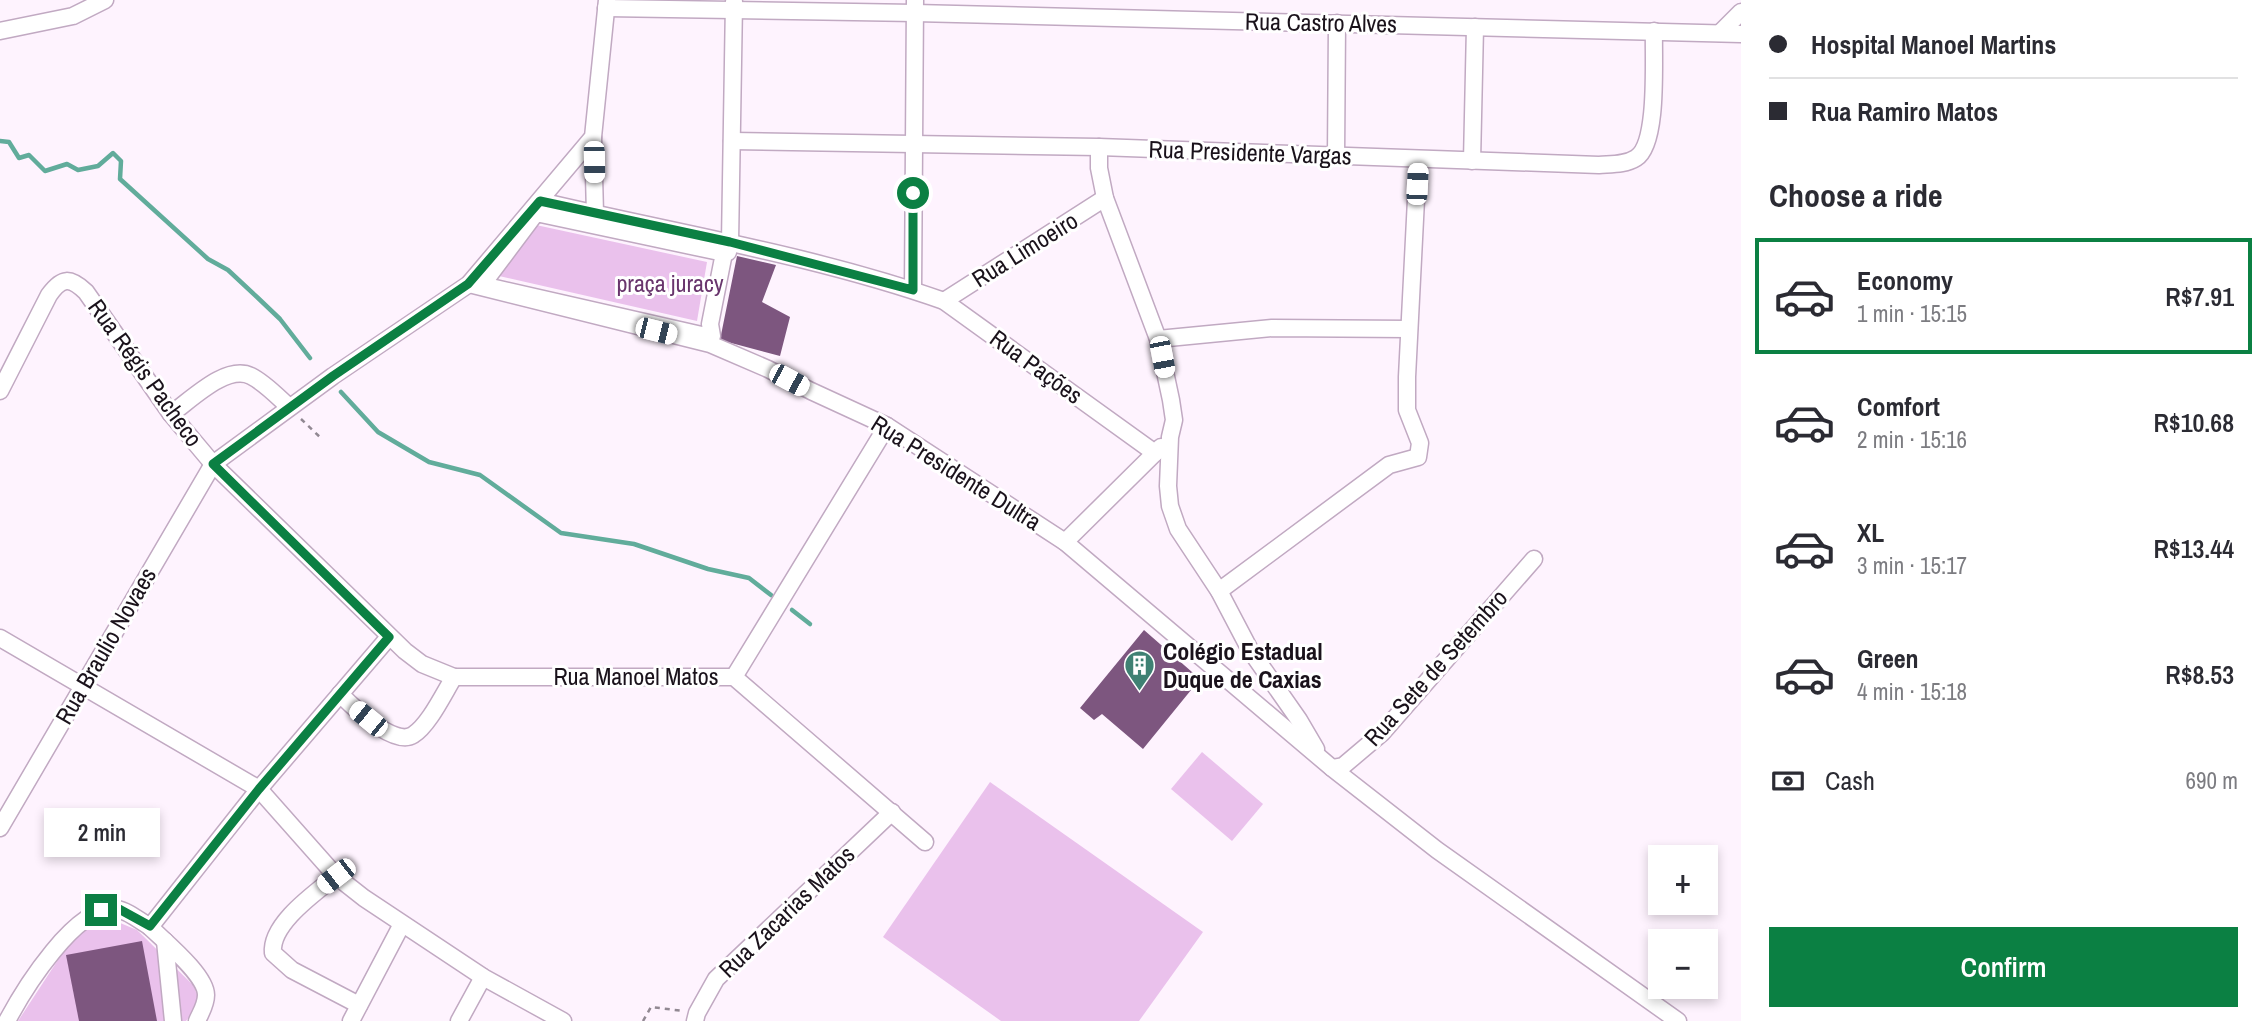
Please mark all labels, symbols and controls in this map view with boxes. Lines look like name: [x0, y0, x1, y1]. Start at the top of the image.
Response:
street label: Rua Castro Alves: [1245, 5, 1397, 39]
text: Hospital Manoel Martins: [1811, 27, 2056, 62]
text: Rua Ramiro Matos: [1811, 94, 1998, 129]
street label: Rua Presidente Vargas: [1148, 132, 1352, 172]
car: [584, 141, 605, 183]
car: [1406, 162, 1429, 206]
text: Choose a ride: [1769, 174, 1943, 217]
route start: [897, 177, 929, 209]
street label: Rua Limoeiro: [965, 204, 1084, 294]
text: Economy: [1857, 263, 1953, 298]
icon: car: [1773, 265, 1836, 328]
park label: praça juracy: [616, 267, 724, 299]
text: R$7.91: [2165, 279, 2234, 314]
street label: Rua Régis Pacheco: [81, 292, 210, 453]
text: 1 min · 15:15: [1857, 298, 1967, 329]
car: [634, 316, 679, 346]
street label: Rua Pações: [984, 322, 1089, 411]
car: [1148, 334, 1177, 380]
car: [766, 361, 813, 399]
text: Comfort: [1857, 389, 1940, 424]
icon: car: [1773, 391, 1836, 454]
text: R$10.68: [2153, 405, 2234, 440]
street label: Rua Presidente Dultra: [865, 407, 1048, 537]
text: 2 min · 15:16: [1857, 424, 1967, 455]
text: XL: [1857, 515, 1884, 550]
icon: car: [1773, 517, 1836, 580]
text: R$13.44: [2153, 531, 2234, 566]
text: 3 min · 15:17: [1857, 550, 1967, 581]
street label: Rua Braulio Novaes: [47, 561, 163, 730]
street label: Rua Sete de Setembro: [1356, 582, 1514, 752]
place label: Colégio Estadual Duque de Caxias: [1163, 635, 1323, 695]
text: Green: [1857, 641, 1919, 676]
icon: car: [1773, 643, 1836, 706]
building icon: Colégio Estadual Duque de Caxias: [1123, 649, 1157, 693]
text: R$8.53: [2165, 657, 2234, 692]
street label: Rua Manoel Matos: [553, 660, 719, 692]
text: 4 min · 15:18: [1857, 676, 1967, 707]
car: [346, 698, 391, 740]
icon: cash: [1769, 762, 1807, 800]
text: Cash: [1825, 763, 1875, 798]
text: 690 m: [2186, 765, 2238, 796]
callout: 2 min: [43, 808, 159, 858]
text: 2 min: [78, 817, 126, 848]
street label: Rua Zacarias Matos: [711, 838, 861, 984]
map controls: [1648, 845, 1718, 999]
button: +: [1648, 845, 1718, 915]
car: [313, 855, 360, 897]
route end: [85, 894, 117, 926]
button: Confirm: [1769, 927, 2238, 1007]
button: −: [1648, 929, 1718, 999]

